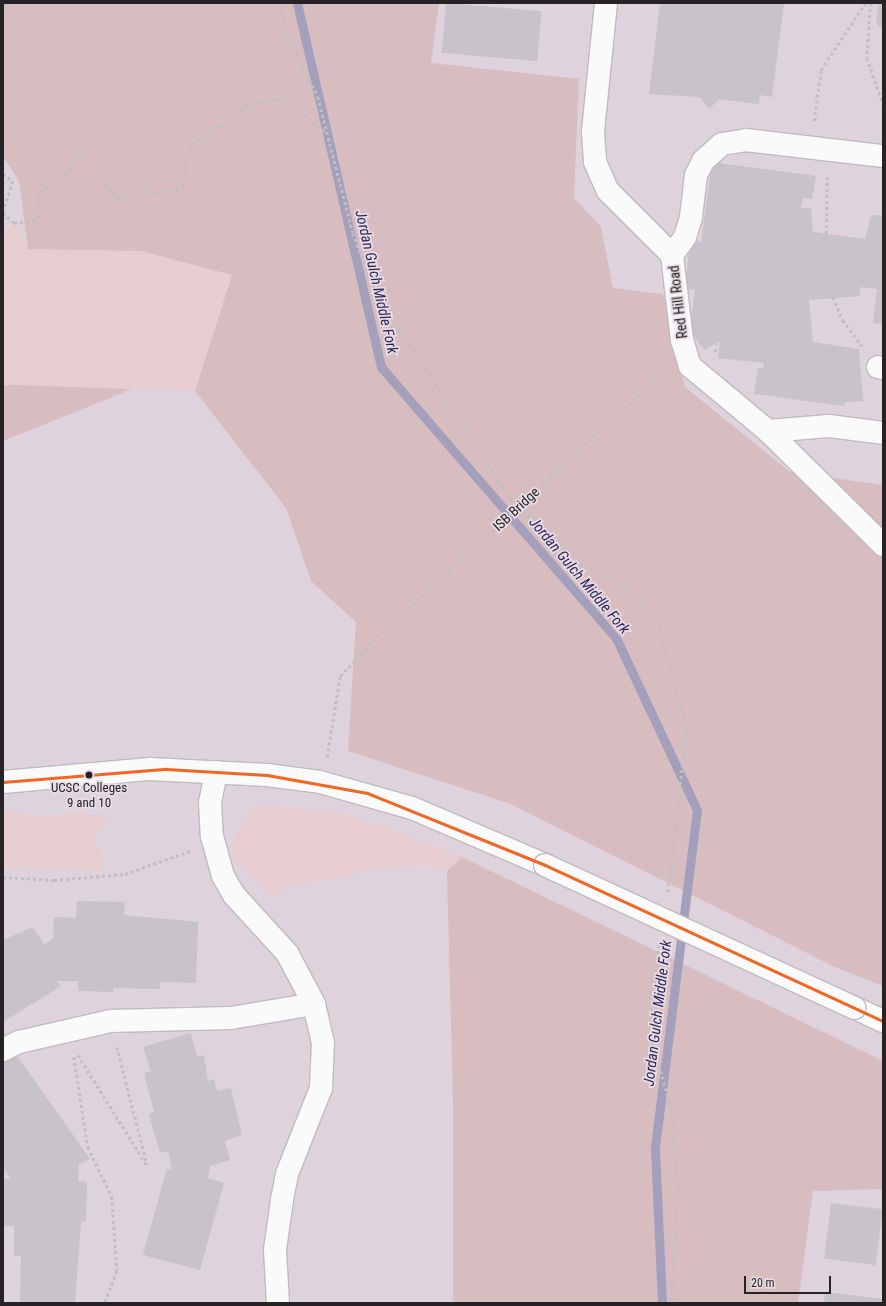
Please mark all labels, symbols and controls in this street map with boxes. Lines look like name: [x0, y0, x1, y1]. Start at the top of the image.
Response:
water label: Jordan Gulch Middle Fork: [351, 208, 401, 356]
street label: Red Hill Road: [665, 264, 691, 340]
street label: ISB Bridge: [489, 483, 543, 535]
water label: Jordan Gulch Middle Fork: [525, 514, 633, 638]
marker: UCSC Colleges 9 and 10: [84, 770, 94, 780]
place label: UCSC Colleges 9 and 10: [51, 781, 127, 812]
water label: Jordan Gulch Middle Fork: [640, 939, 676, 1087]
scale bar: [746, 1268, 833, 1294]
text: 20 m: [751, 1276, 775, 1290]

